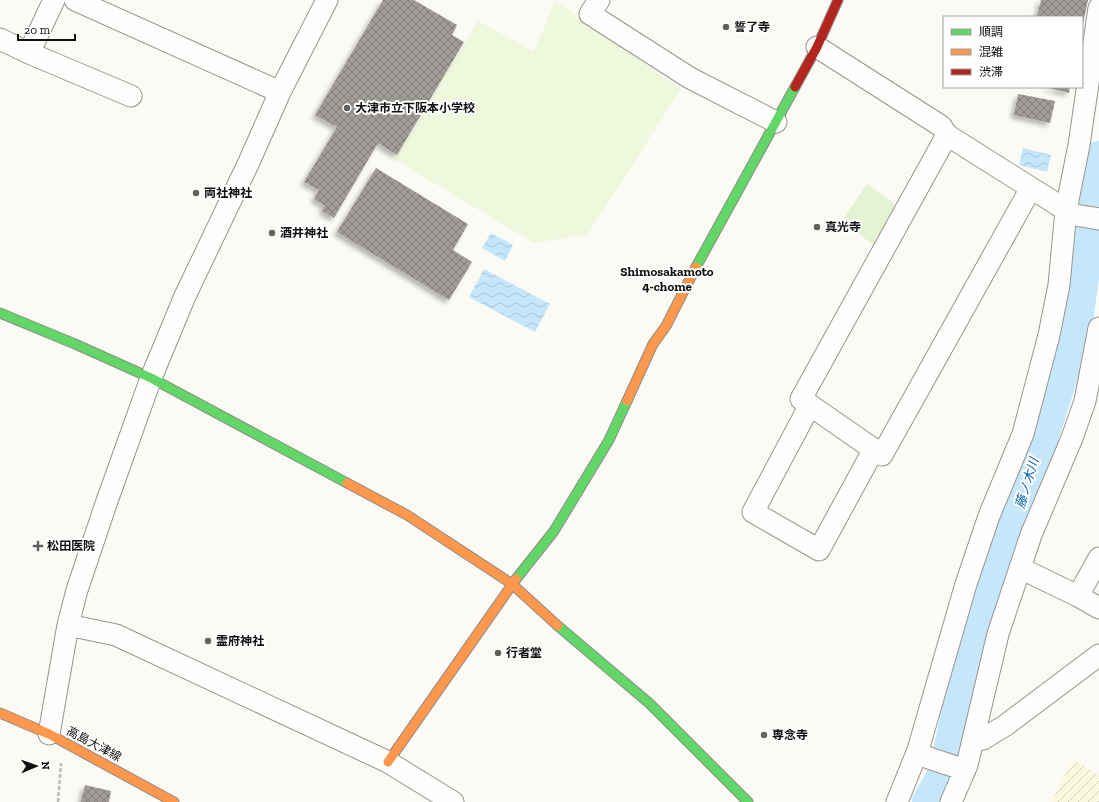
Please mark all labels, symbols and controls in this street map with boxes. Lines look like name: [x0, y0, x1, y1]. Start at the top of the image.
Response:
scale bar: [18, 16, 75, 42]
legend: [943, 16, 1083, 88]
place label: 誓了寺: [734, 20, 770, 34]
marker: 誓了寺: [721, 22, 731, 32]
text: 20 m: [24, 23, 51, 37]
text: 順調: [979, 25, 1003, 39]
text: 混雑: [979, 45, 1003, 59]
text: 渋滞: [979, 65, 1003, 79]
place label: 大津市立下阪本小学校: [355, 101, 475, 115]
marker: 大津市立下阪本小学校: [342, 103, 352, 113]
place label: 両社神社: [204, 186, 252, 200]
marker: 両社神社: [191, 188, 201, 198]
place label: 真光寺: [825, 220, 861, 234]
marker: 真光寺: [812, 222, 822, 232]
place label: 酒井神社: [280, 226, 328, 240]
marker: 酒井神社: [267, 228, 277, 238]
district label: Shimosakamoto 4-chome: [620, 264, 714, 294]
water label: 藤ノ木川: [1012, 454, 1042, 510]
place label: 松田医院: [47, 539, 95, 553]
marker: 松田医院: [32, 540, 44, 552]
place label: 霊府神社: [216, 634, 264, 648]
marker: 霊府神社: [203, 636, 213, 646]
place label: 行者堂: [506, 646, 542, 660]
marker: 行者堂: [493, 648, 503, 658]
street label: 高島大津線: [64, 724, 124, 764]
place label: 専念寺: [772, 728, 808, 742]
marker: 専念寺: [759, 730, 769, 740]
north arrow: [16, 746, 56, 786]
text: N: [39, 761, 52, 771]

